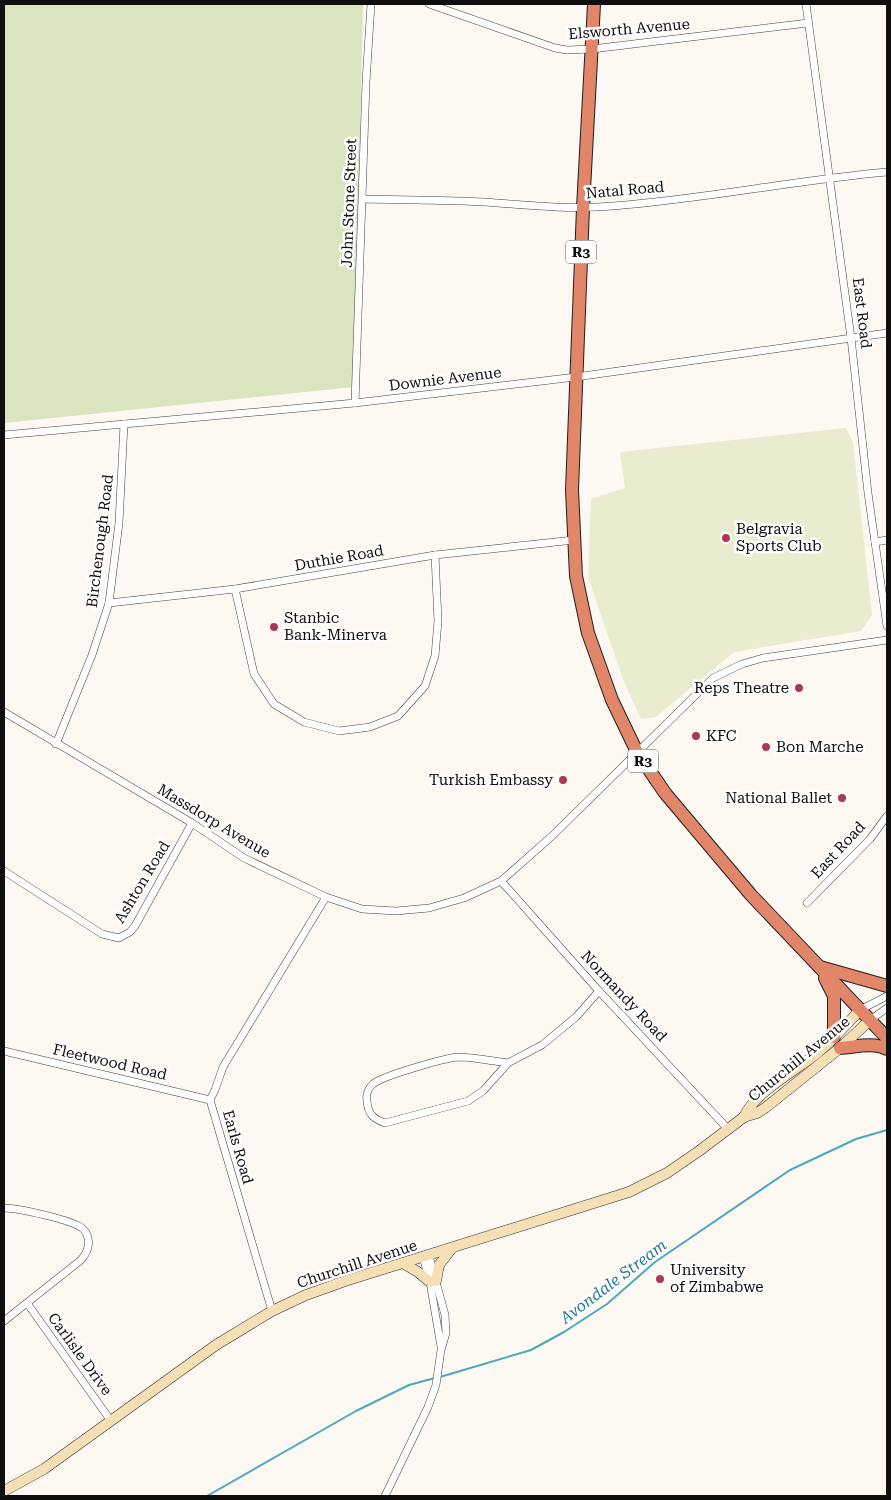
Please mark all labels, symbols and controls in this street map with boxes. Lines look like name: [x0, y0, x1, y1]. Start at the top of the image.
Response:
street label: Elsworth Avenue: [568, 15, 690, 43]
street label: John Stone Street: [338, 138, 360, 268]
street label: Natal Road: [585, 178, 665, 202]
road number: R3: [566, 240, 596, 264]
street label: East Road: [849, 277, 875, 350]
street label: Downie Avenue: [388, 363, 502, 395]
street label: Birchenough Road: [83, 473, 117, 609]
place label: Belgravia Sports Club: [736, 520, 822, 555]
marker: Belgravia Sports Club: [720, 532, 732, 544]
street label: Duthie Road: [293, 541, 385, 575]
place label: Stanbic Bank-Minerva: [284, 609, 387, 644]
marker: Stanbic Bank-Minerva: [268, 621, 280, 633]
place label: Reps Theatre: [694, 679, 789, 697]
marker: Reps Theatre: [793, 682, 805, 694]
place label: KFC: [706, 727, 737, 745]
marker: KFC: [690, 730, 702, 742]
place label: Bon Marche: [776, 738, 863, 756]
marker: Bon Marche: [760, 741, 772, 753]
road number: R3: [628, 749, 658, 772]
place label: Turkish Embassy: [429, 771, 553, 789]
marker: Turkish Embassy: [557, 774, 569, 786]
street label: Massdorp Avenue: [154, 780, 274, 862]
place label: National Ballet: [725, 789, 832, 807]
marker: National Ballet: [836, 792, 848, 804]
street label: East Road: [807, 818, 869, 882]
street label: Ashton Road: [110, 837, 174, 926]
street label: Normandy Road: [577, 947, 671, 1046]
street label: Churchill Avenue: [745, 1013, 853, 1105]
street label: Fleetwood Road: [51, 1040, 169, 1084]
street label: Earls Road: [219, 1108, 257, 1187]
water label: Avondale Stream: [556, 1235, 670, 1328]
street label: Churchill Avenue: [295, 1236, 419, 1292]
place label: University of Zimbabwe: [670, 1261, 764, 1296]
marker: University of Zimbabwe: [654, 1273, 666, 1285]
street label: Carlisle Drive: [44, 1309, 116, 1399]

